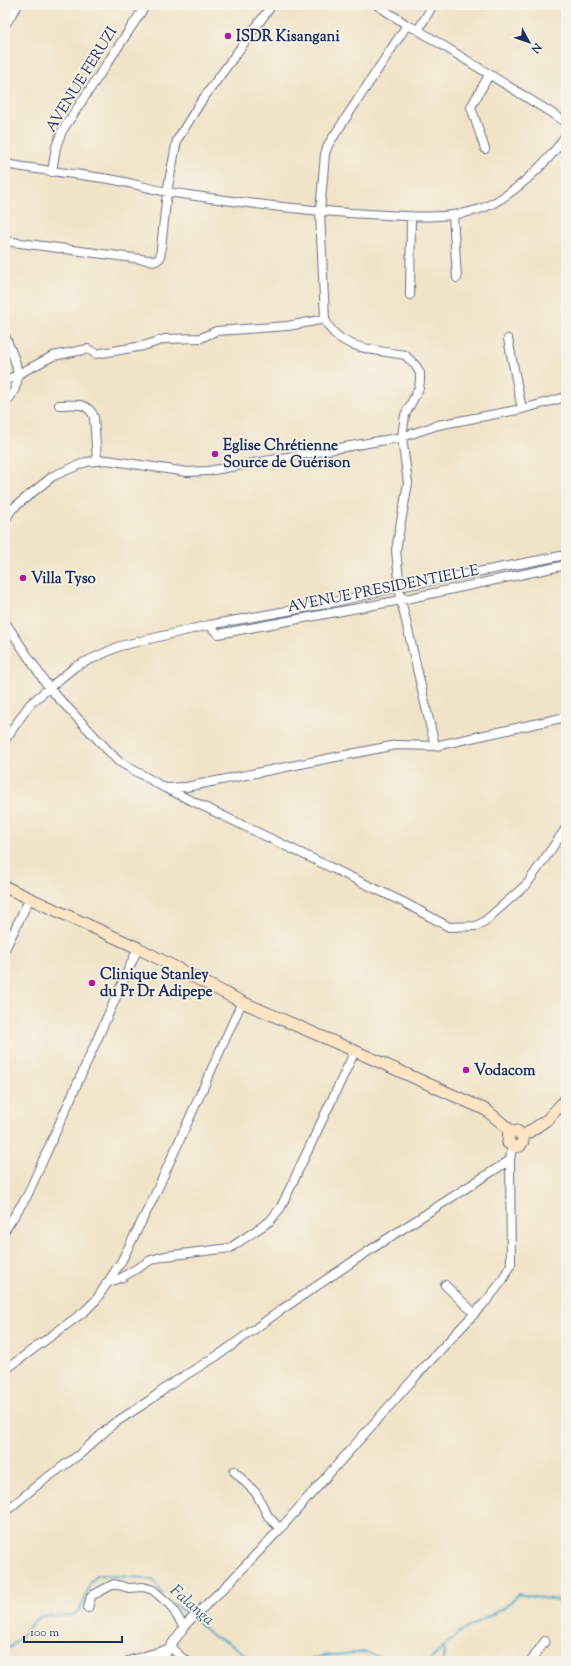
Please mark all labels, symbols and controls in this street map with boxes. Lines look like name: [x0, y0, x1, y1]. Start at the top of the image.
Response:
north arrow: [509, 22, 549, 62]
street label: AVENUE FERUZI: [41, 23, 123, 136]
place label: ISDR Kisangani: [236, 27, 340, 48]
marker: ISDR Kisangani: [223, 31, 233, 41]
text: N: [527, 39, 545, 56]
place label: Eglise Chrétienne Source de Guérison: [223, 436, 351, 474]
marker: Eglise Chrétienne Source de Guérison: [210, 449, 220, 459]
street label: AVENUE PRESIDENTIELLE: [286, 561, 481, 618]
place label: Villa Tyso: [31, 569, 96, 590]
marker: Villa Tyso: [18, 573, 28, 583]
place label: Clinique Stanley du Pr Dr Adipepe: [100, 965, 213, 1003]
marker: Clinique Stanley du Pr Dr Adipepe: [87, 978, 97, 988]
place label: Vodacom: [474, 1061, 536, 1082]
marker: Vodacom: [461, 1065, 471, 1075]
water label: Falanga: [164, 1580, 219, 1632]
scale bar: [24, 1618, 122, 1644]
text: 100 m: [30, 1624, 59, 1642]

